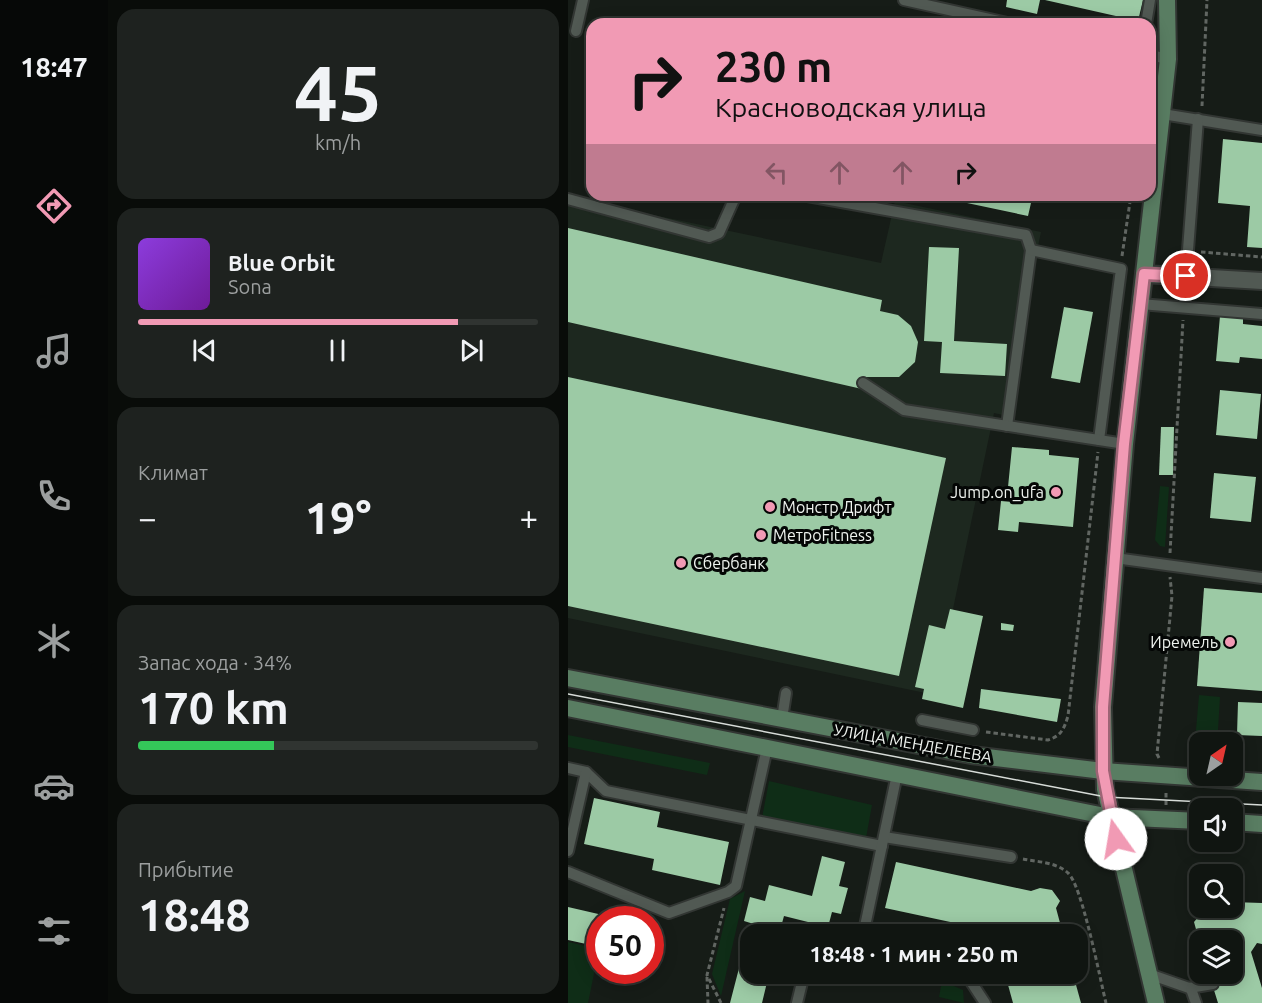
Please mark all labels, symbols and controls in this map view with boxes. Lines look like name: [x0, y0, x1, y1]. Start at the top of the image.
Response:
icon: right: [616, 42, 694, 120]
text: 230 m: [715, 43, 832, 90]
text: 45: [294, 48, 382, 136]
text: 18:47: [20, 52, 88, 82]
text: Красноводская улица: [715, 92, 987, 122]
text: km/h: [315, 131, 361, 154]
icon: left: [760, 156, 793, 189]
icon: ahead: [823, 156, 856, 189]
icon: ahead: [886, 156, 919, 189]
icon: right: [949, 156, 982, 189]
icon: directions: [33, 185, 75, 227]
text: Blue Orbit: [228, 250, 335, 275]
pin: [1160, 250, 1211, 301]
icon: arrive: [1169, 259, 1202, 292]
text: Sona: [228, 275, 272, 298]
icon: music: [33, 330, 75, 372]
icon: previous: [188, 334, 221, 367]
icon: pause: [321, 334, 354, 367]
icon: next: [455, 334, 488, 367]
text: Климат: [138, 461, 208, 484]
icon: phone: [33, 475, 75, 517]
place label: Jump.on_ufa: [950, 483, 1044, 502]
marker: Jump.on_ufa: [1049, 485, 1063, 499]
text: 19°: [305, 492, 371, 543]
place label: Монстр Дрифт: [782, 498, 892, 516]
text: −: [138, 499, 157, 536]
text: +: [519, 499, 538, 536]
marker: Монстр Дрифт: [763, 500, 777, 514]
place label: МетроFitness: [773, 526, 872, 544]
marker: МетроFitness: [754, 528, 768, 542]
place label: Сбербанк: [693, 554, 766, 572]
marker: Сбербанк: [674, 556, 688, 570]
icon: climate: [33, 620, 75, 662]
place label: Иремель: [1150, 633, 1218, 651]
marker: Иремель: [1223, 635, 1237, 649]
text: Запас хода · 34%: [138, 651, 292, 674]
text: 170 km: [138, 682, 289, 733]
street label: УЛИЦА МЕНДЕЛЕЕВА: [833, 720, 994, 766]
north arrow: [1189, 732, 1243, 786]
map controls: [1189, 732, 1243, 984]
icon: car: [33, 765, 75, 807]
button: sound: [1189, 798, 1243, 852]
position arrow: [1084, 807, 1148, 871]
text: Прибытие: [138, 858, 234, 881]
button: search: [1189, 864, 1243, 918]
text: 18:48: [138, 889, 251, 940]
speed limit sign: 50: [586, 906, 664, 984]
icon: filters: [33, 910, 75, 952]
button: layers: [1189, 930, 1243, 984]
text: 18:48 · 1 мин · 250 m: [810, 941, 1018, 966]

